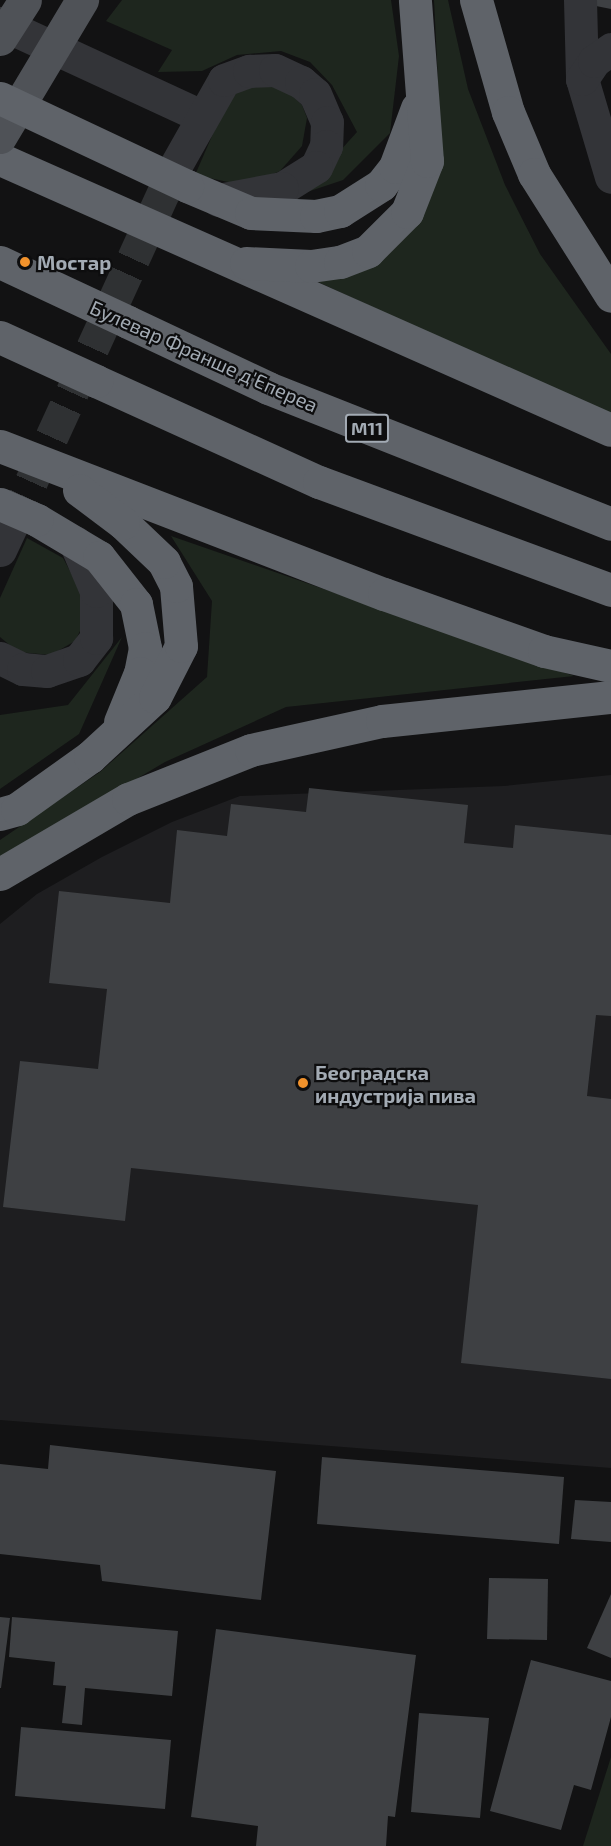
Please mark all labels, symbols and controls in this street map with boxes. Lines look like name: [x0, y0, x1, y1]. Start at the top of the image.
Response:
place label: Мостар: [37, 250, 111, 274]
marker: Мостар: [18, 255, 32, 269]
street label: Булевар Франше д'Епереа: [86, 295, 322, 417]
road number: M11: [344, 413, 389, 443]
place label: Београдска индустрија пива: [315, 1060, 476, 1107]
marker: Београдска индустрија пива: [296, 1076, 310, 1090]

